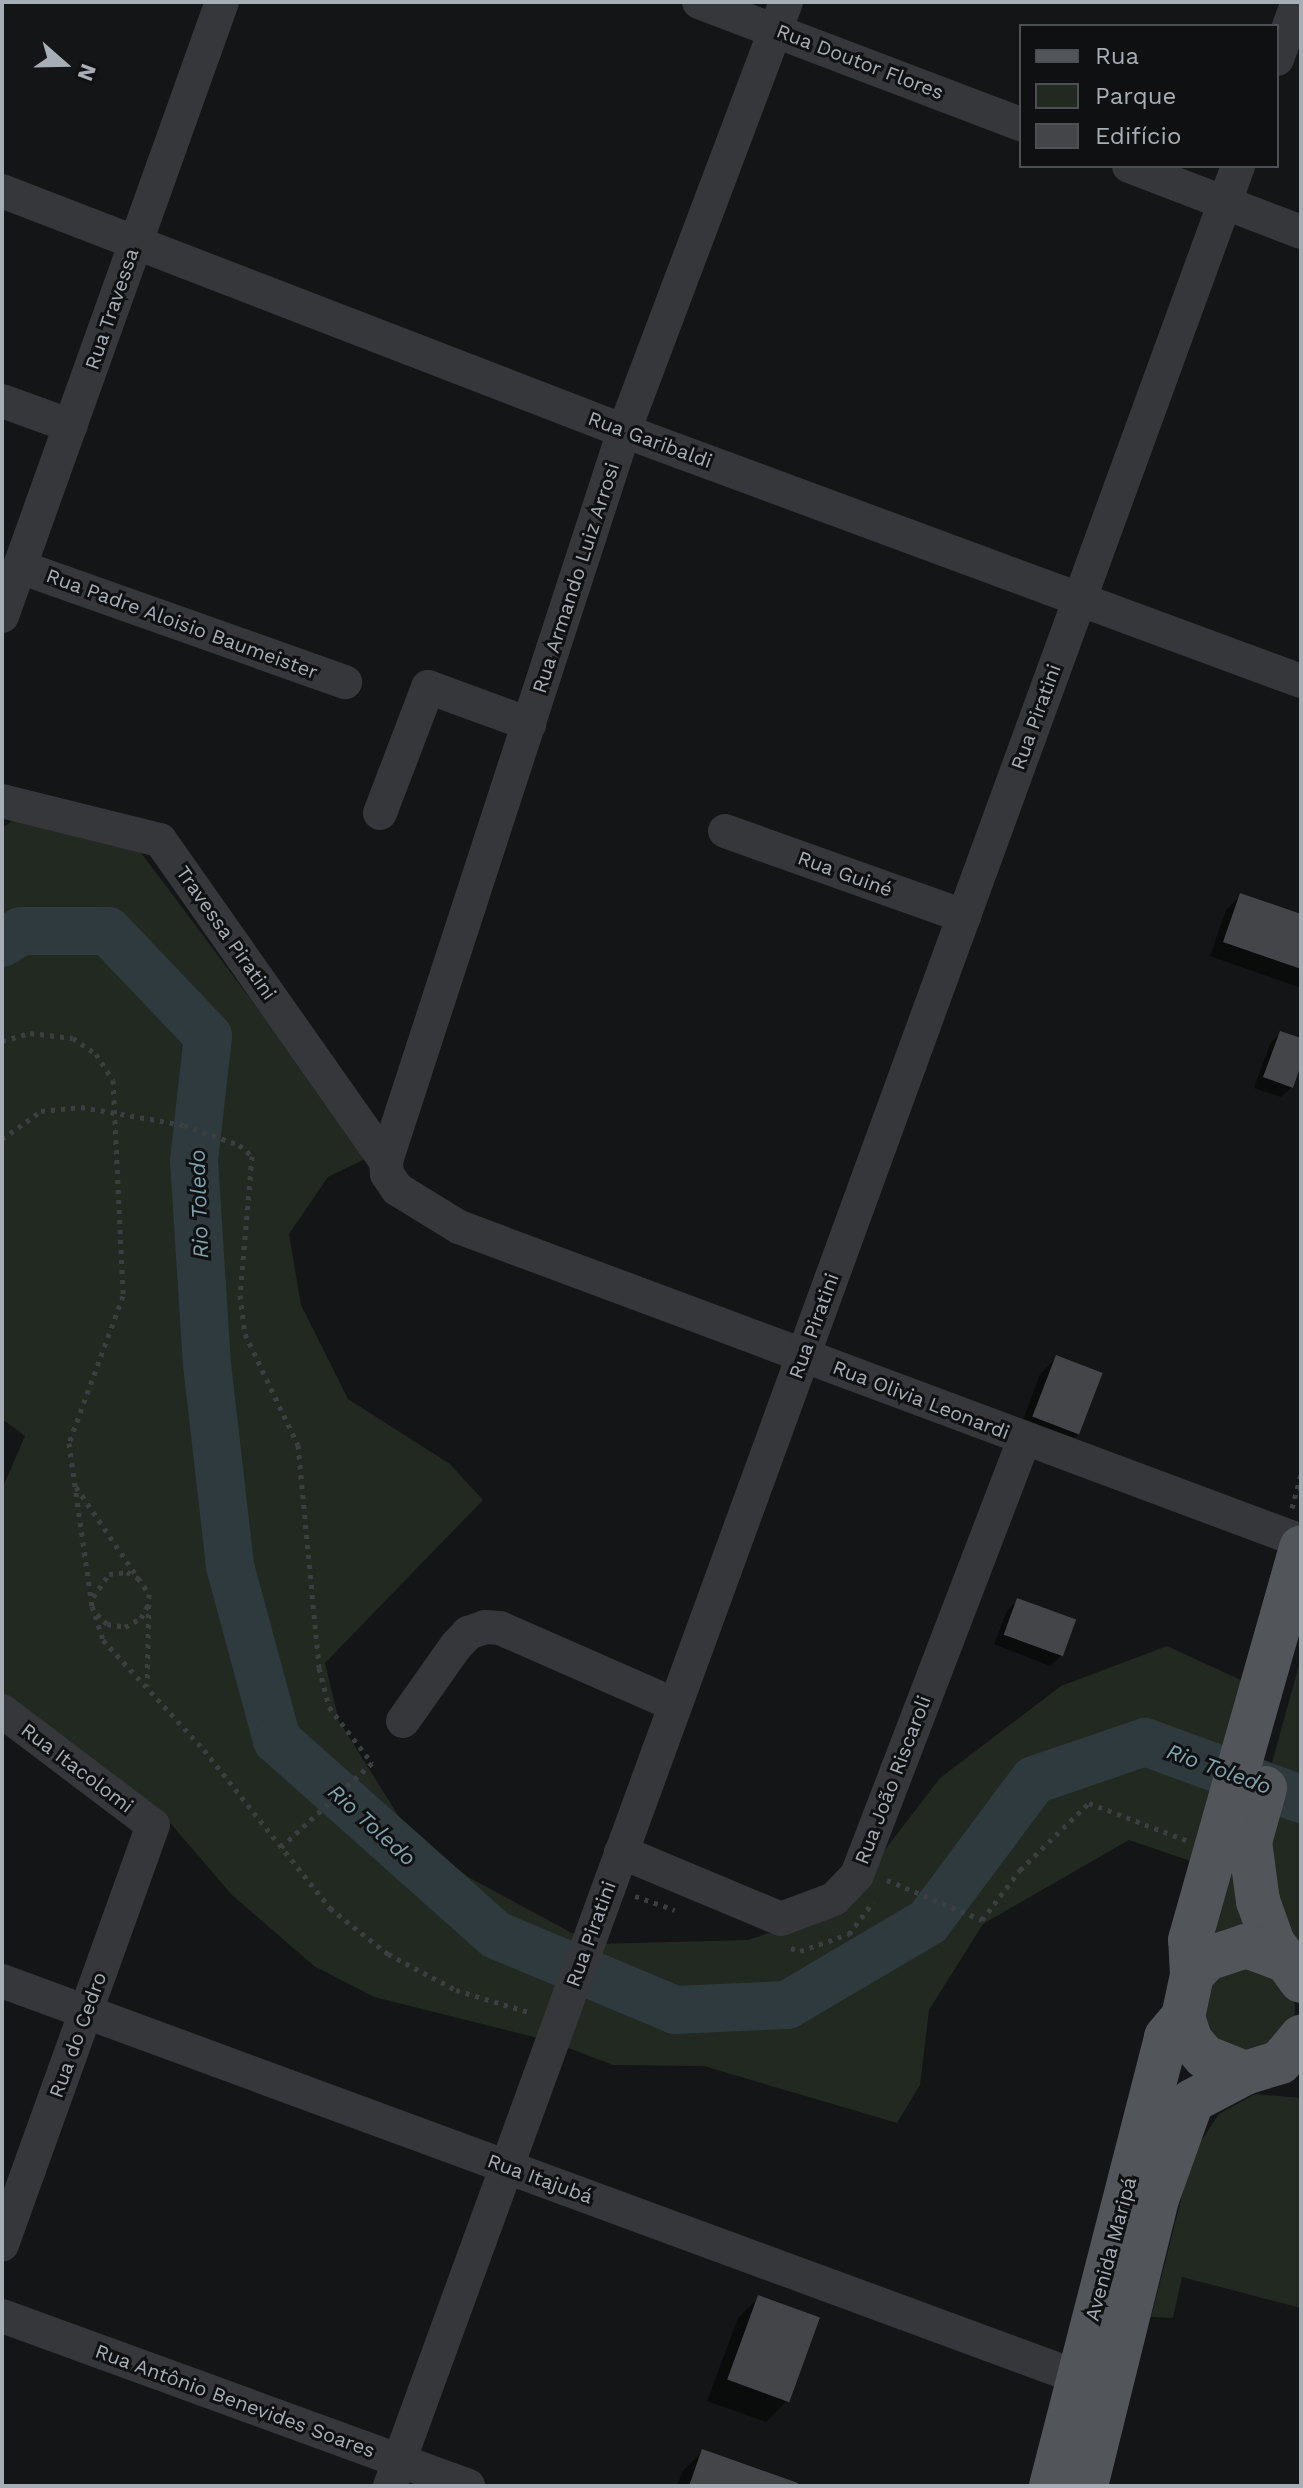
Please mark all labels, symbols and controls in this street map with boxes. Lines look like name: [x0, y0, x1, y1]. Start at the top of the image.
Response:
street label: Rua Doutor Flores: [773, 19, 947, 105]
north arrow: [24, 24, 104, 104]
legend: [1019, 24, 1279, 168]
text: Rua: [1095, 42, 1139, 70]
text: N: [72, 60, 102, 84]
text: Parque: [1095, 82, 1176, 110]
text: Edifício: [1095, 122, 1181, 150]
street label: Rua Travessa: [80, 245, 144, 373]
street label: Rua Garibaldi: [584, 406, 716, 474]
street label: Rua Armando Luiz Arrosi: [527, 459, 625, 697]
street label: Rua Padre Aloisio Baumeister: [42, 563, 322, 685]
street label: Rua Piratini: [1006, 661, 1066, 773]
street label: Rua Guiné: [794, 846, 896, 902]
street label: Travessa Piratini: [171, 861, 281, 1005]
water label: Rio Toledo: [184, 1149, 214, 1259]
street label: Rua Piratini: [784, 1270, 844, 1382]
street label: Rua Olivia Leonardi: [829, 1355, 1013, 1445]
street label: Rua João Riscaroli: [850, 1692, 936, 1868]
street label: Rua Itacolomi: [16, 1718, 138, 1818]
water label: Rio Toledo: [1163, 1738, 1275, 1800]
water label: Rio Toledo: [322, 1778, 422, 1872]
street label: Rua Piratini: [561, 1878, 621, 1990]
street label: Rua do Cedro: [44, 1969, 112, 2101]
street label: Rua Itajubá: [484, 2149, 596, 2209]
street label: Avenida Maripá: [1080, 2174, 1142, 2324]
street label: Rua Antônio Benevides Soares: [91, 2339, 379, 2463]

